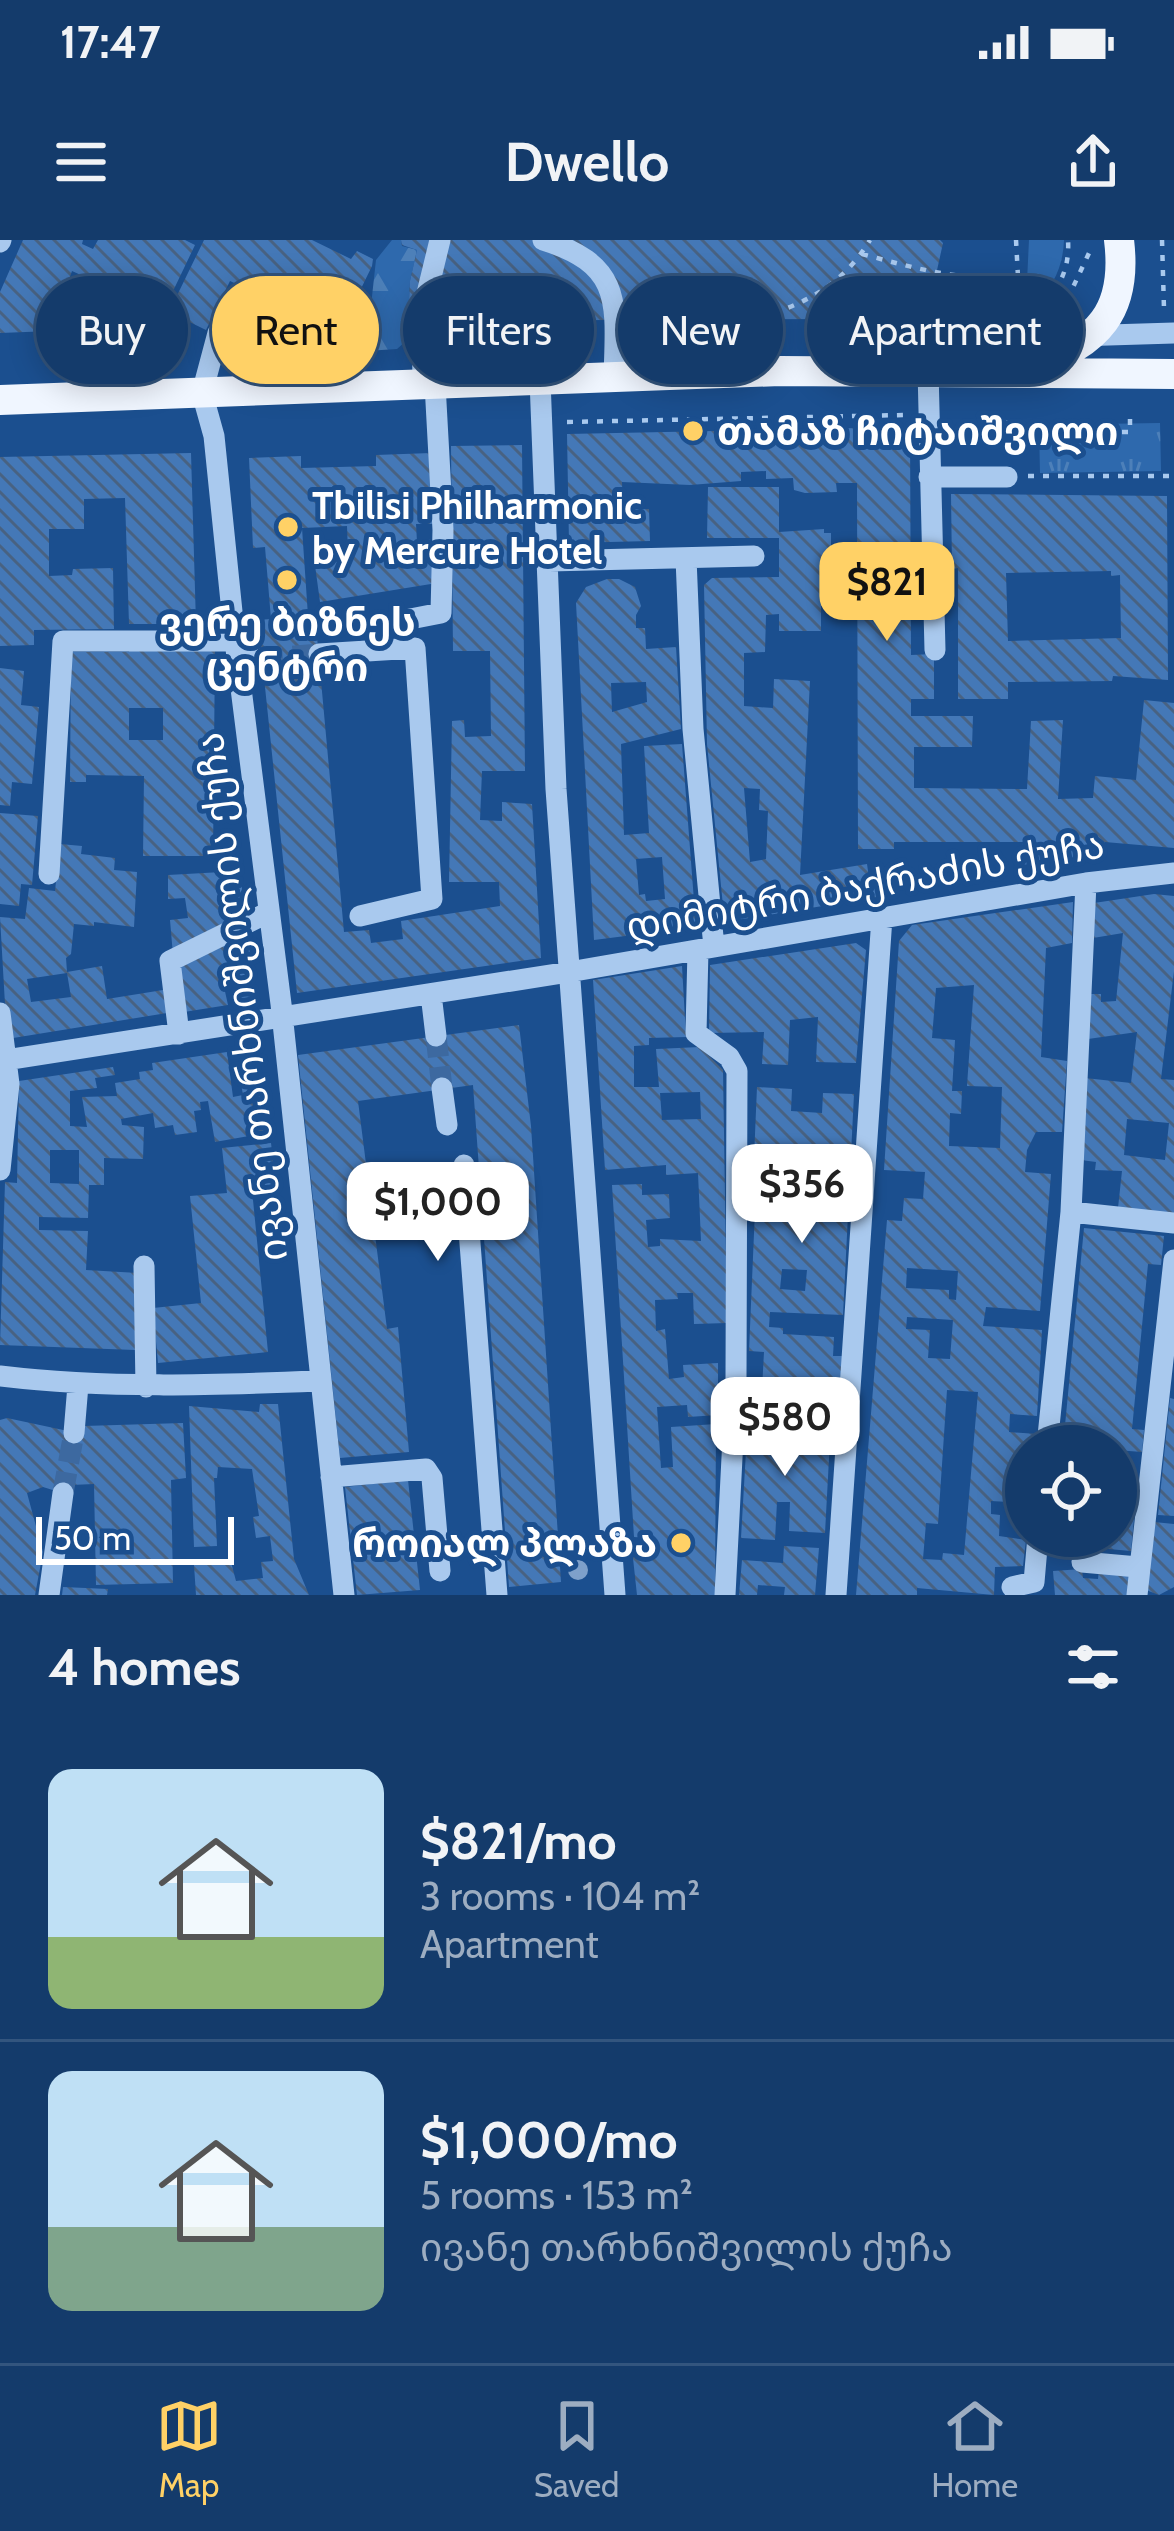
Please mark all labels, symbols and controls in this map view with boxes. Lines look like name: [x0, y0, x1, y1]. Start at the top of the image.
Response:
text: 17:47: [60, 15, 160, 69]
icon: menu: [48, 129, 114, 195]
text: Dwello: [505, 129, 669, 195]
icon: share: [1060, 129, 1126, 195]
chip: Buy: [36, 276, 188, 384]
chip: Rent: [212, 276, 379, 384]
chip: Filters: [403, 276, 594, 384]
chip: New: [618, 276, 783, 384]
chip: Apartment: [807, 276, 1083, 384]
place label: თამაზ ჩიტაიშვილი: [717, 407, 1118, 455]
marker: თამაზ ჩიტაიშვილი: [680, 418, 706, 444]
place label: Tbilisi Philharmonic by Mercure Hotel: [312, 481, 642, 574]
marker: Tbilisi Philharmonic by Mercure Hotel: [275, 514, 301, 540]
pin: $821: [816, 542, 958, 644]
text: $821: [846, 557, 928, 605]
marker: ვერე ბიზნეს ცენტრი: [274, 567, 300, 593]
place label: ვერე ბიზნეს ცენტრი: [158, 598, 416, 691]
street label: ივანე თარხნიშვილის ქუჩა: [185, 730, 297, 1264]
street label: დიმიტრი ბაქრაძის ქუჩა: [622, 819, 1108, 951]
pin: $356: [731, 1144, 873, 1246]
text: $356: [759, 1159, 845, 1207]
pin: $1,000: [340, 1162, 536, 1264]
text: $1,000: [374, 1177, 502, 1225]
pin: $580: [714, 1377, 856, 1479]
text: $580: [738, 1392, 832, 1440]
map controls: [1005, 1425, 1137, 1557]
button: locate: [1005, 1425, 1137, 1557]
scale bar: [36, 1511, 234, 1564]
text: 50 m: [54, 1518, 131, 1558]
place label: როიალ პლაზა: [352, 1519, 657, 1567]
marker: როიალ პლაზა: [668, 1530, 694, 1556]
icon: filters: [1060, 1634, 1126, 1700]
text: 4 homes: [48, 1636, 240, 1698]
text: $821/mo: [420, 1810, 617, 1872]
icon: home: [144, 1817, 288, 1961]
text: 3 rooms · 104 m²: [420, 1872, 700, 1920]
text: Apartment: [420, 1920, 599, 1968]
text: $1,000/mo: [420, 2109, 678, 2171]
icon: home: [144, 2119, 288, 2263]
text: 5 rooms · 153 m²: [420, 2171, 693, 2219]
text: ივანე თარხნიშვილის ქუჩა: [420, 2223, 953, 2271]
tab: Map: [156, 2393, 222, 2505]
tab: Saved: [534, 2393, 619, 2505]
tab: Home: [931, 2393, 1018, 2505]

